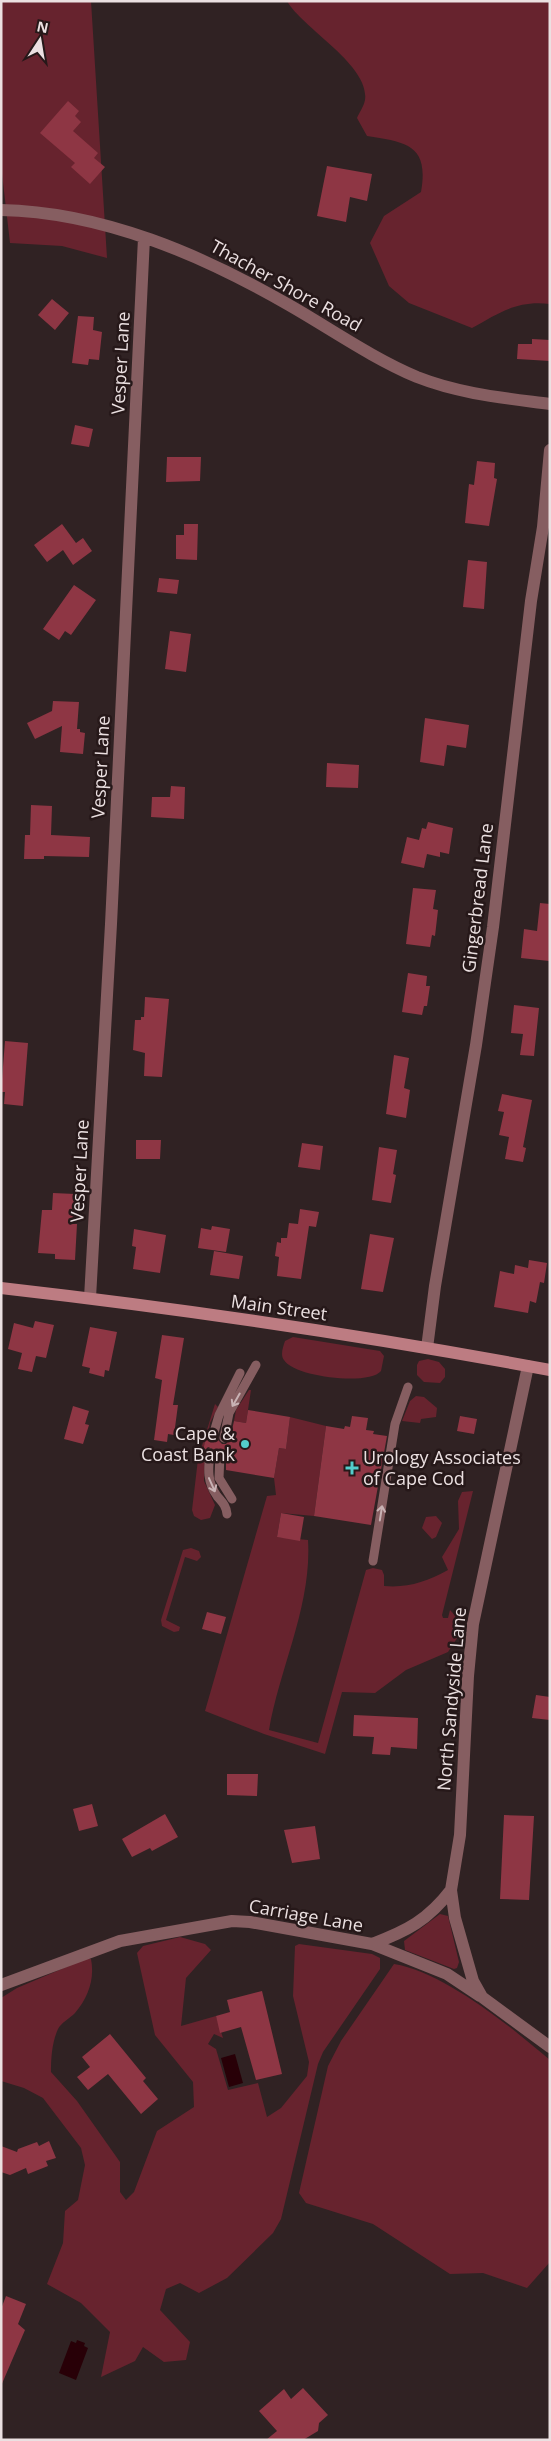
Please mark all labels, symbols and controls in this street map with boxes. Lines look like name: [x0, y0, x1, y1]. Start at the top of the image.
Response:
north arrow: [15, 15, 65, 65]
text: N: [35, 16, 50, 37]
street label: Thacher Shore Road: [207, 234, 366, 337]
street label: Vesper Lane: [105, 311, 135, 415]
street label: Vesper Lane: [85, 715, 115, 819]
street label: Gingerbread Lane: [456, 822, 498, 974]
street label: Vesper Lane: [64, 1119, 94, 1223]
street label: Main Street: [230, 1288, 329, 1326]
one-way arrow: [231, 1393, 241, 1407]
place label: Cape & Coast Bank: [141, 1421, 236, 1466]
marker: Cape & Coast Bank: [239, 1438, 251, 1450]
place label: Urology Associates of Cape Cod: [363, 1445, 521, 1490]
marker: Urology Associates of Cape Cod: [345, 1461, 359, 1475]
one-way arrow: [207, 1477, 217, 1492]
one-way arrow: [376, 1505, 386, 1521]
street label: North Sandyside Lane: [431, 1606, 471, 1792]
street label: Carriage Lane: [247, 1893, 365, 1937]

